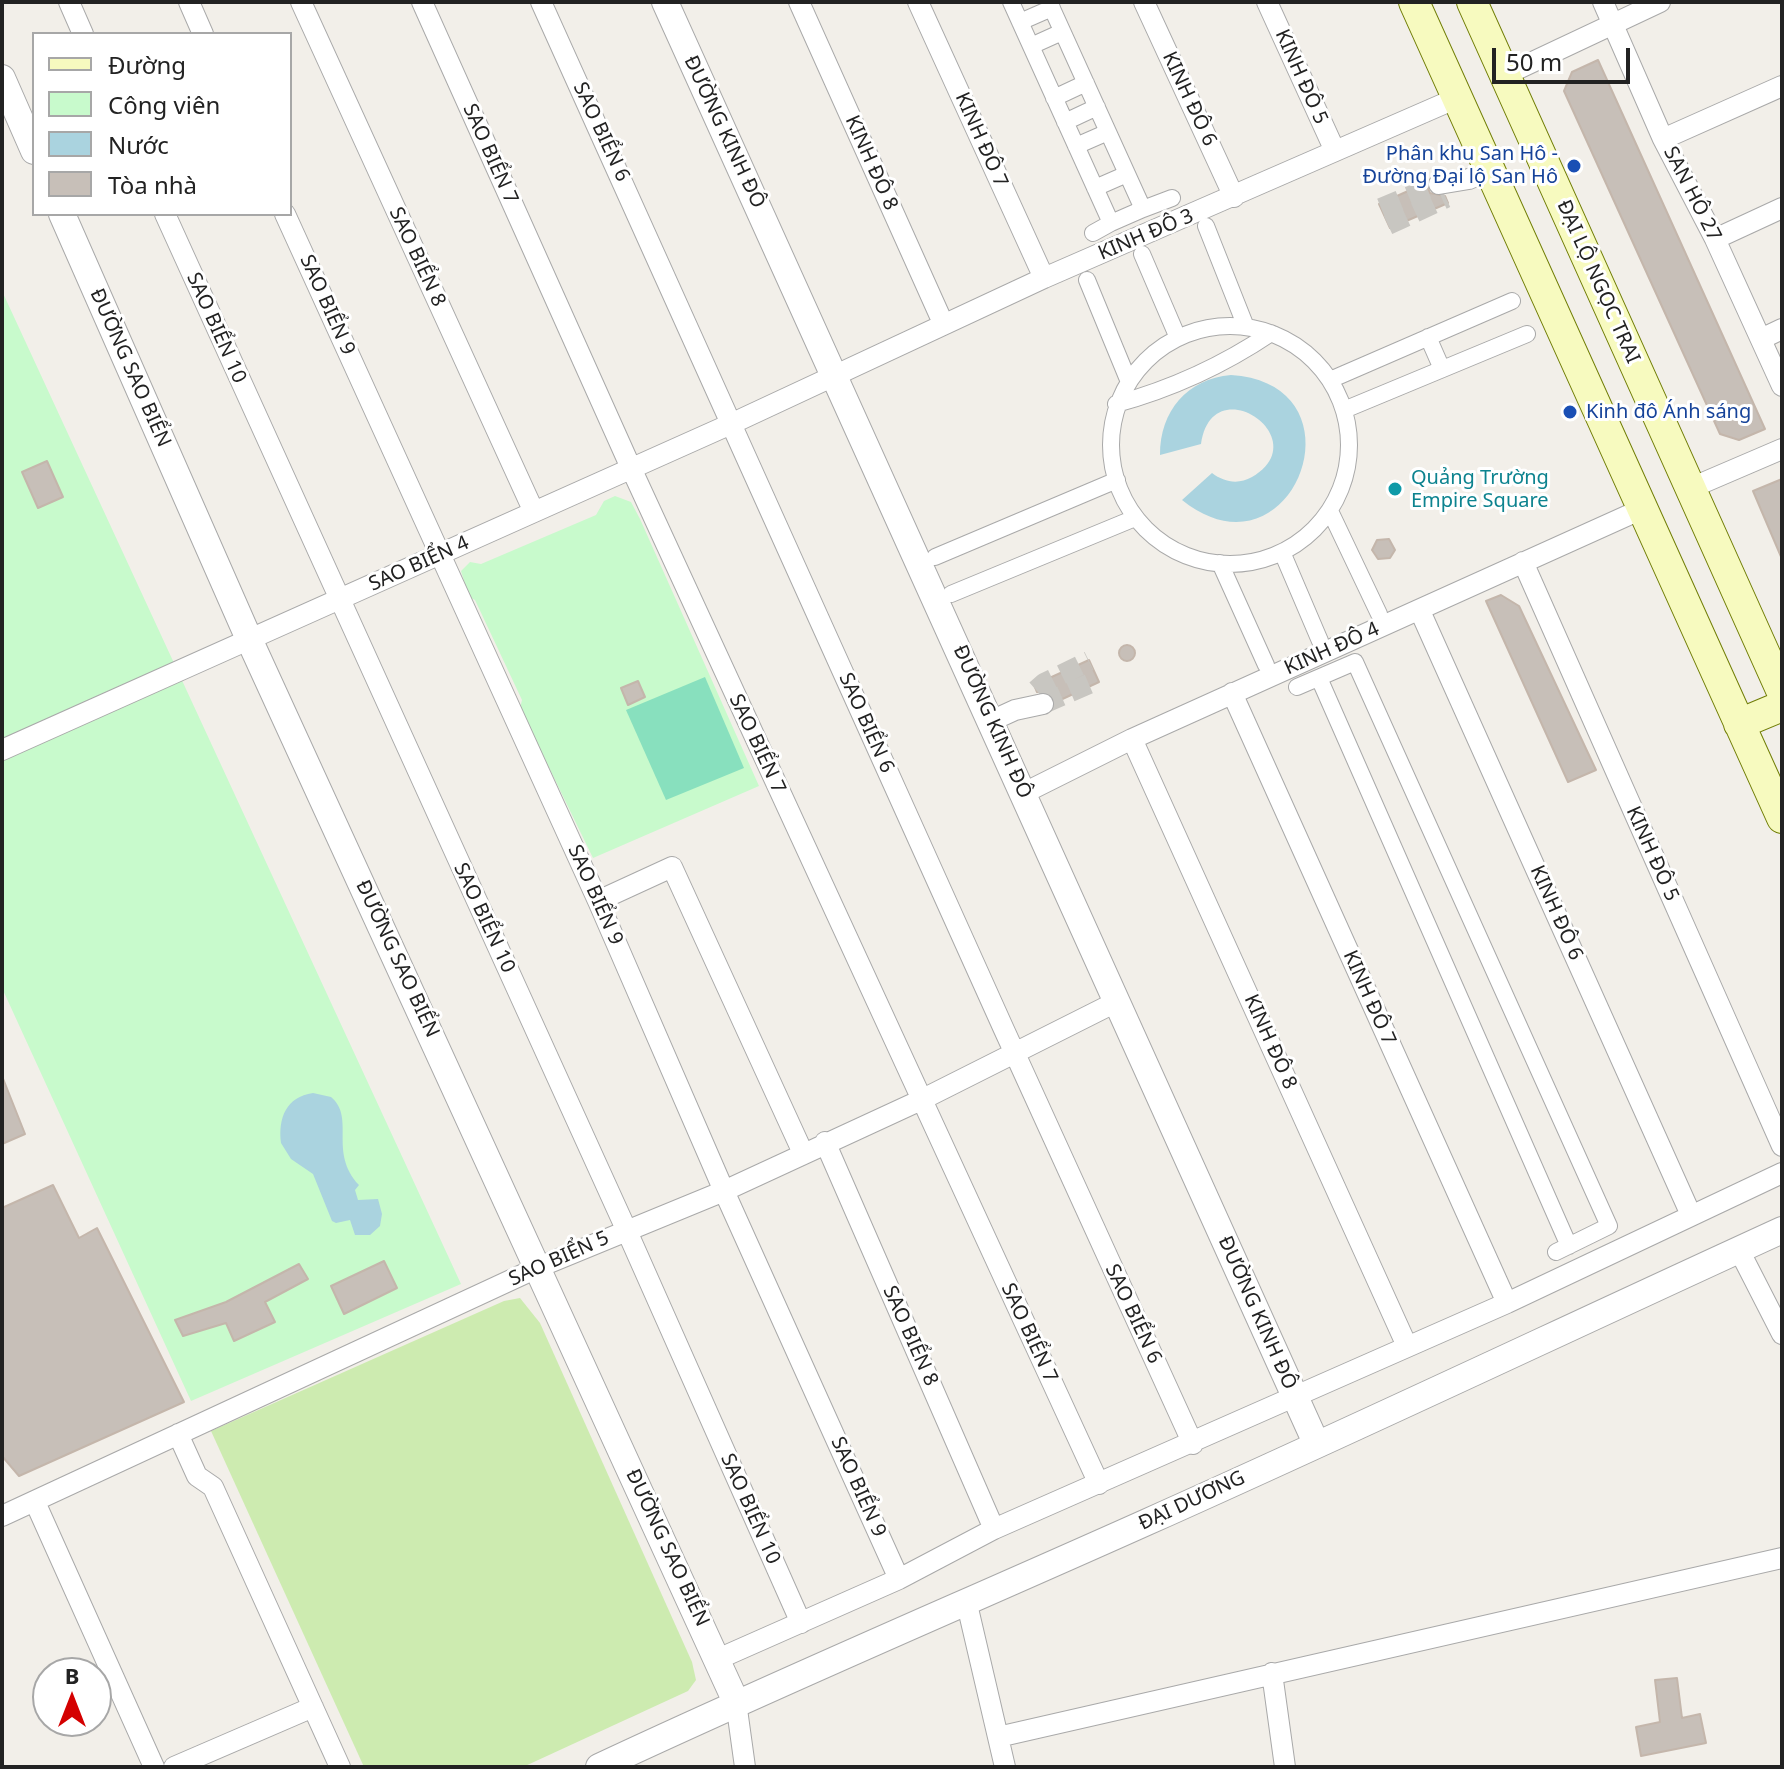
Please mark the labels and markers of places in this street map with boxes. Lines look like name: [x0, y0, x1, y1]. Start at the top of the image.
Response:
place label: Phân khu San Hô - Đường Đại lộ San Hô: [1362, 142, 1558, 189]
marker: Phân khu San Hô - Đường Đại lộ San Hô: [1565, 157, 1583, 175]
place label: Kinh đô Ánh sáng: [1586, 400, 1751, 424]
marker: Kinh đô Ánh sáng: [1561, 403, 1579, 421]
place label: Quảng Trường Empire Square: [1411, 466, 1549, 513]
marker: Quảng Trường Empire Square: [1386, 480, 1404, 498]

